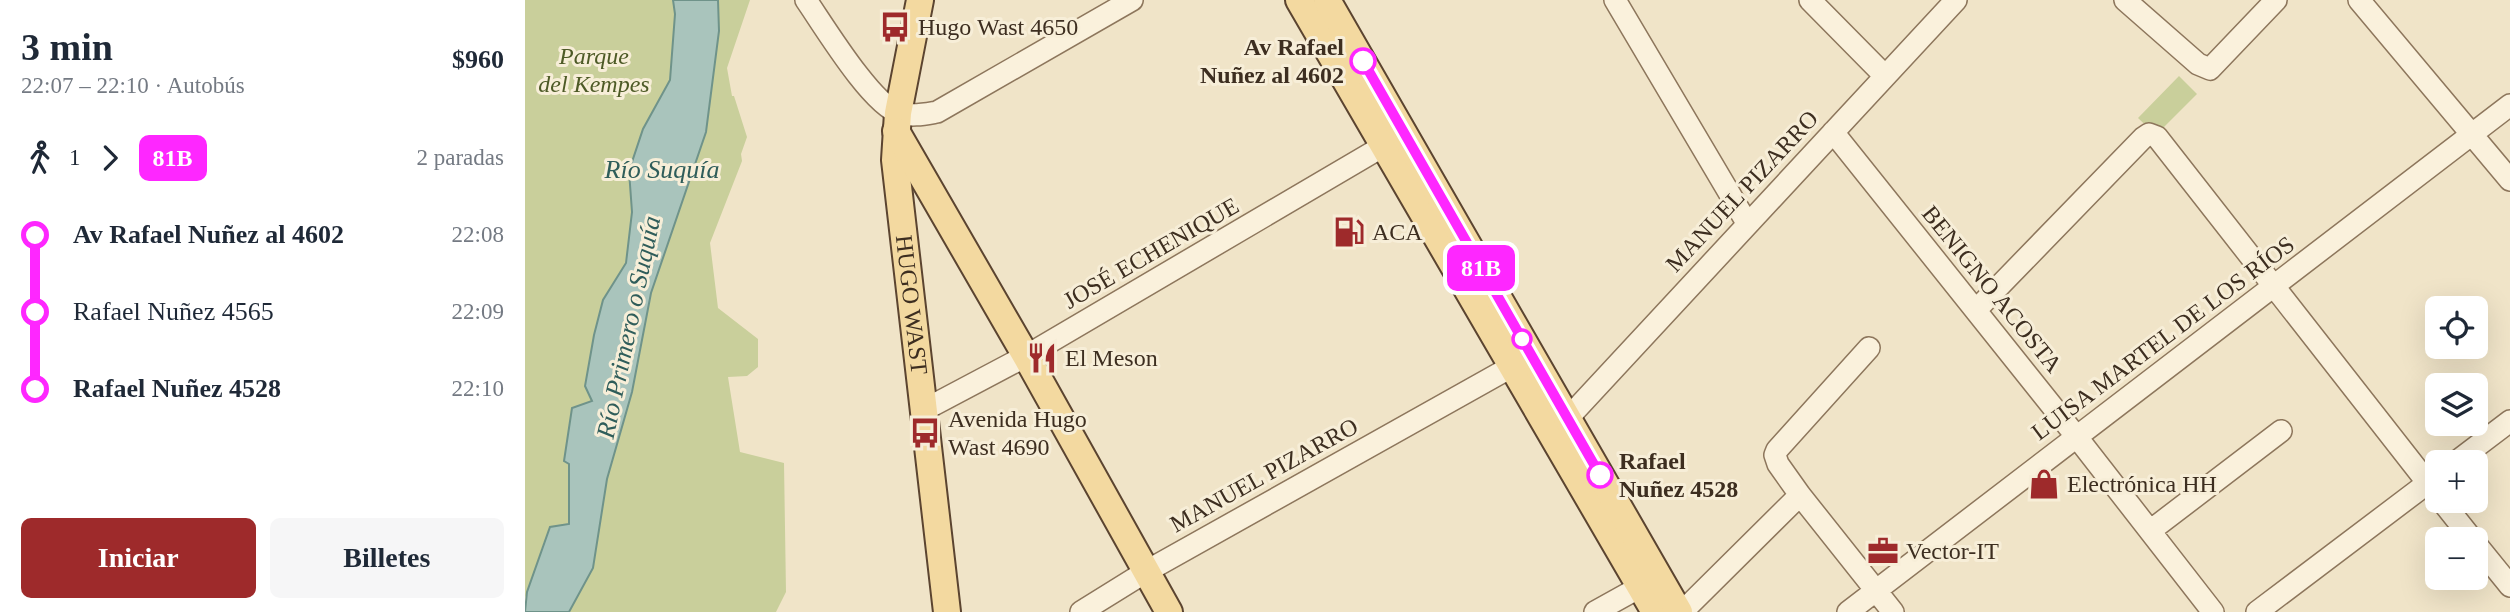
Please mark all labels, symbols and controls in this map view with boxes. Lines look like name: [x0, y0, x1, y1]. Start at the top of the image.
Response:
bus stop icon: Hugo Wast 4650: [878, 10, 912, 44]
place label: Hugo Wast 4650: [918, 14, 1078, 40]
text: 3 min: [21, 26, 113, 68]
place label: Av Rafael Nuñez al 4602: [1200, 34, 1344, 88]
park label: Parque del Kempes: [538, 43, 650, 97]
text: $960: [452, 45, 504, 74]
marker: Av Rafael Nuñez al 4602: [1350, 48, 1376, 74]
text: 22:07 – 22:10 · Autobús: [21, 73, 245, 98]
street label: MANUEL PIZARRO: [1661, 105, 1823, 277]
icon: walk: [21, 139, 59, 177]
icon: forward: [91, 139, 129, 177]
text: 1: [69, 145, 81, 170]
text: 81B: [153, 145, 193, 171]
text: 2 paradas: [417, 145, 504, 170]
water label: Río Suquía: [604, 155, 719, 184]
street label: JOSÉ ECHENIQUE: [1059, 192, 1243, 314]
street label: BENIGNO ACOSTA: [1917, 200, 2068, 378]
water label: Río Primero o Suquía: [591, 213, 666, 442]
fuel station icon: ACA: [1332, 215, 1366, 249]
place label: ACA: [1372, 219, 1423, 245]
text: Av Rafael Nuñez al 4602: [73, 220, 344, 249]
text: 22:08: [452, 222, 504, 247]
street label: LUISA MARTEL DE LOS RÍOS: [2027, 231, 2299, 445]
street label: HUGO WAST: [891, 234, 933, 376]
line badge: 81B: [1441, 245, 1521, 291]
text: 81B: [1461, 255, 1501, 281]
map controls: [2425, 296, 2488, 590]
button: locate: [2425, 296, 2488, 359]
text: Rafael Nuñez 4565: [73, 297, 274, 326]
text: 22:09: [452, 299, 504, 324]
unlabelled marker: [1512, 329, 1532, 349]
restaurant icon: El Meson: [1025, 341, 1059, 375]
place label: El Meson: [1065, 345, 1158, 371]
button: layers: [2425, 373, 2488, 436]
text: Rafael Nuñez 4528: [73, 374, 281, 403]
text: 22:10: [452, 376, 504, 401]
place label: Avenida Hugo Wast 4690: [948, 406, 1087, 460]
street label: MANUEL PIZARRO: [1166, 413, 1362, 537]
bus stop icon: Avenida Hugo Wast 4690: [908, 416, 942, 450]
place label: Rafael Nuñez 4528: [1619, 448, 1738, 502]
button: +: [2425, 450, 2488, 513]
marker: Rafael Nuñez 4528: [1587, 462, 1613, 488]
shop icon: Electrónica HH: [2027, 467, 2061, 501]
place label: Electrónica HH: [2067, 471, 2217, 497]
button: Iniciar: [21, 518, 256, 598]
button: Billetes: [270, 518, 504, 598]
button: −: [2425, 527, 2488, 590]
office icon: Vector-IT: [1866, 534, 1900, 568]
place label: Vector-IT: [1906, 538, 1999, 564]

